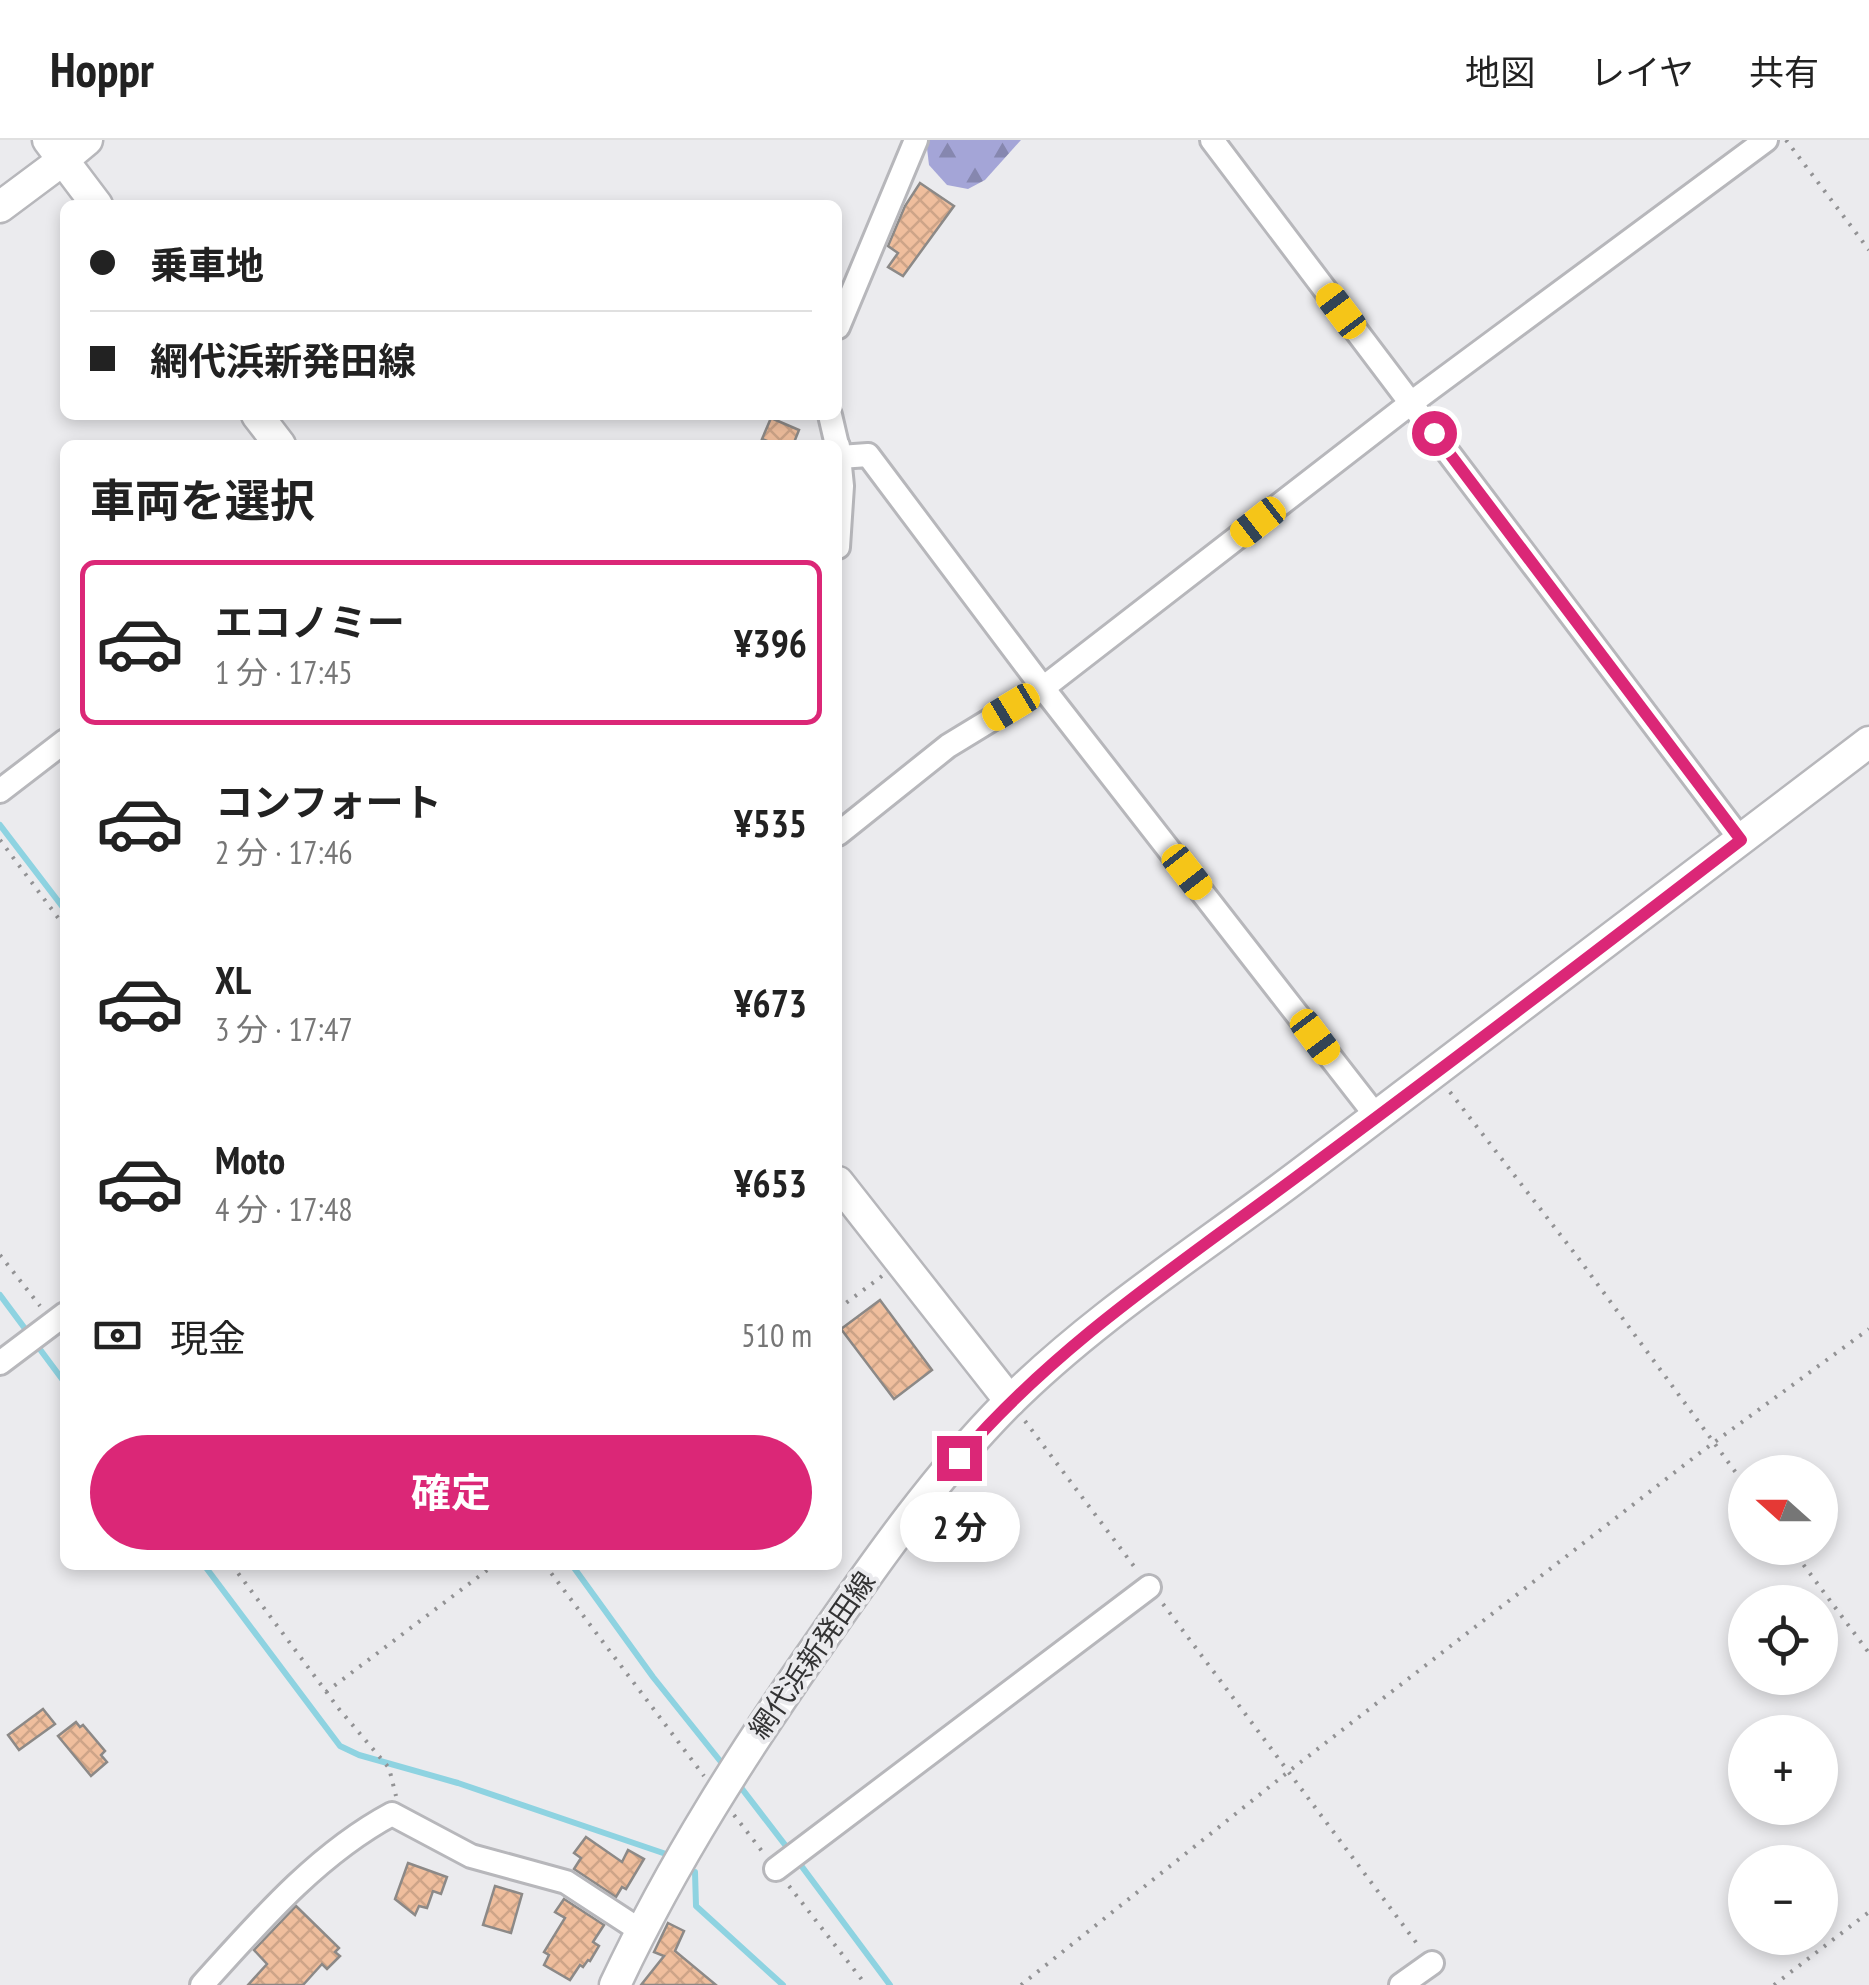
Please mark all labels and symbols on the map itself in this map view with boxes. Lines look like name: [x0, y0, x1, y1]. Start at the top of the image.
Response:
car: [1311, 278, 1371, 344]
route start: [1412, 411, 1457, 456]
car: [1225, 492, 1291, 552]
car: [978, 679, 1044, 735]
car: [1157, 839, 1217, 905]
car: [1285, 1004, 1345, 1070]
route end: [937, 1436, 982, 1481]
north arrow: [1728, 1455, 1838, 1565]
callout: 2 分: [899, 1493, 1019, 1563]
street label: 網代浜新発田線: [740, 1564, 883, 1746]

